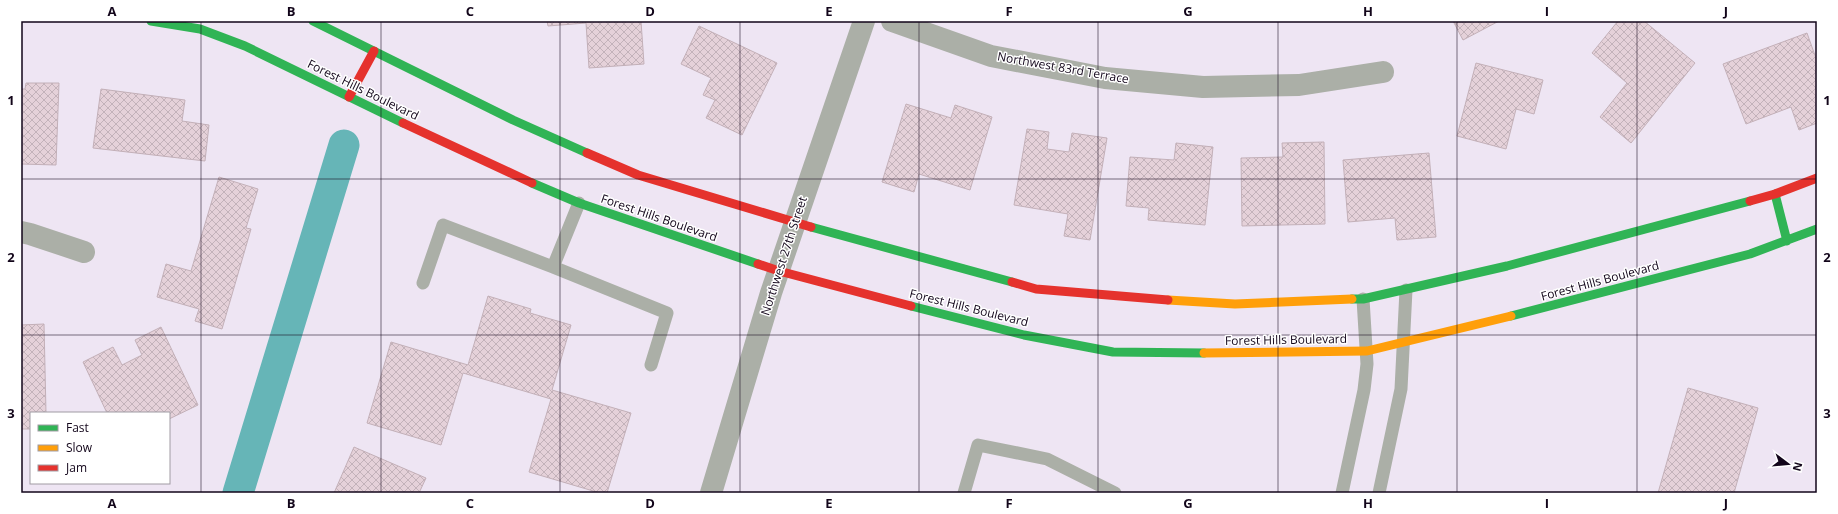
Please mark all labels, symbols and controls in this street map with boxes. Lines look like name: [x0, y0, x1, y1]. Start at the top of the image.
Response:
text: A: [108, 2, 117, 20]
text: B: [287, 2, 296, 20]
text: C: [466, 2, 474, 20]
text: D: [645, 2, 655, 20]
text: E: [825, 2, 833, 20]
text: F: [1005, 2, 1013, 20]
text: G: [1183, 2, 1193, 20]
text: H: [1363, 2, 1373, 20]
text: I: [1545, 2, 1549, 20]
text: J: [1723, 2, 1728, 20]
street label: Northwest 83rd Terrace: [996, 48, 1130, 88]
street label: Forest Hills Boulevard: [305, 55, 422, 124]
text: 1: [7, 91, 15, 109]
text: 1: [1823, 91, 1831, 109]
street label: Forest Hills Boulevard: [599, 190, 720, 245]
street label: Northwest 27th Street: [756, 194, 811, 317]
text: 2: [7, 248, 15, 266]
text: 2: [1823, 248, 1831, 266]
street label: Forest Hills Boulevard: [1539, 257, 1661, 305]
street label: Forest Hills Boulevard: [908, 285, 1030, 331]
street label: Forest Hills Boulevard: [1225, 330, 1347, 349]
text: 3: [7, 404, 15, 422]
text: 3: [1823, 404, 1831, 422]
legend: [30, 412, 170, 484]
text: Fast: [66, 419, 89, 436]
text: Slow: [66, 439, 93, 456]
north arrow: [1768, 444, 1808, 484]
text: Jam: [65, 459, 87, 476]
text: N: [1790, 461, 1807, 473]
text: A: [108, 494, 117, 512]
text: B: [287, 494, 296, 512]
text: C: [466, 494, 474, 512]
text: D: [645, 494, 655, 512]
text: E: [825, 494, 833, 512]
text: F: [1005, 494, 1013, 512]
text: G: [1183, 494, 1193, 512]
text: H: [1363, 494, 1373, 512]
text: I: [1545, 494, 1549, 512]
text: J: [1723, 494, 1728, 512]

